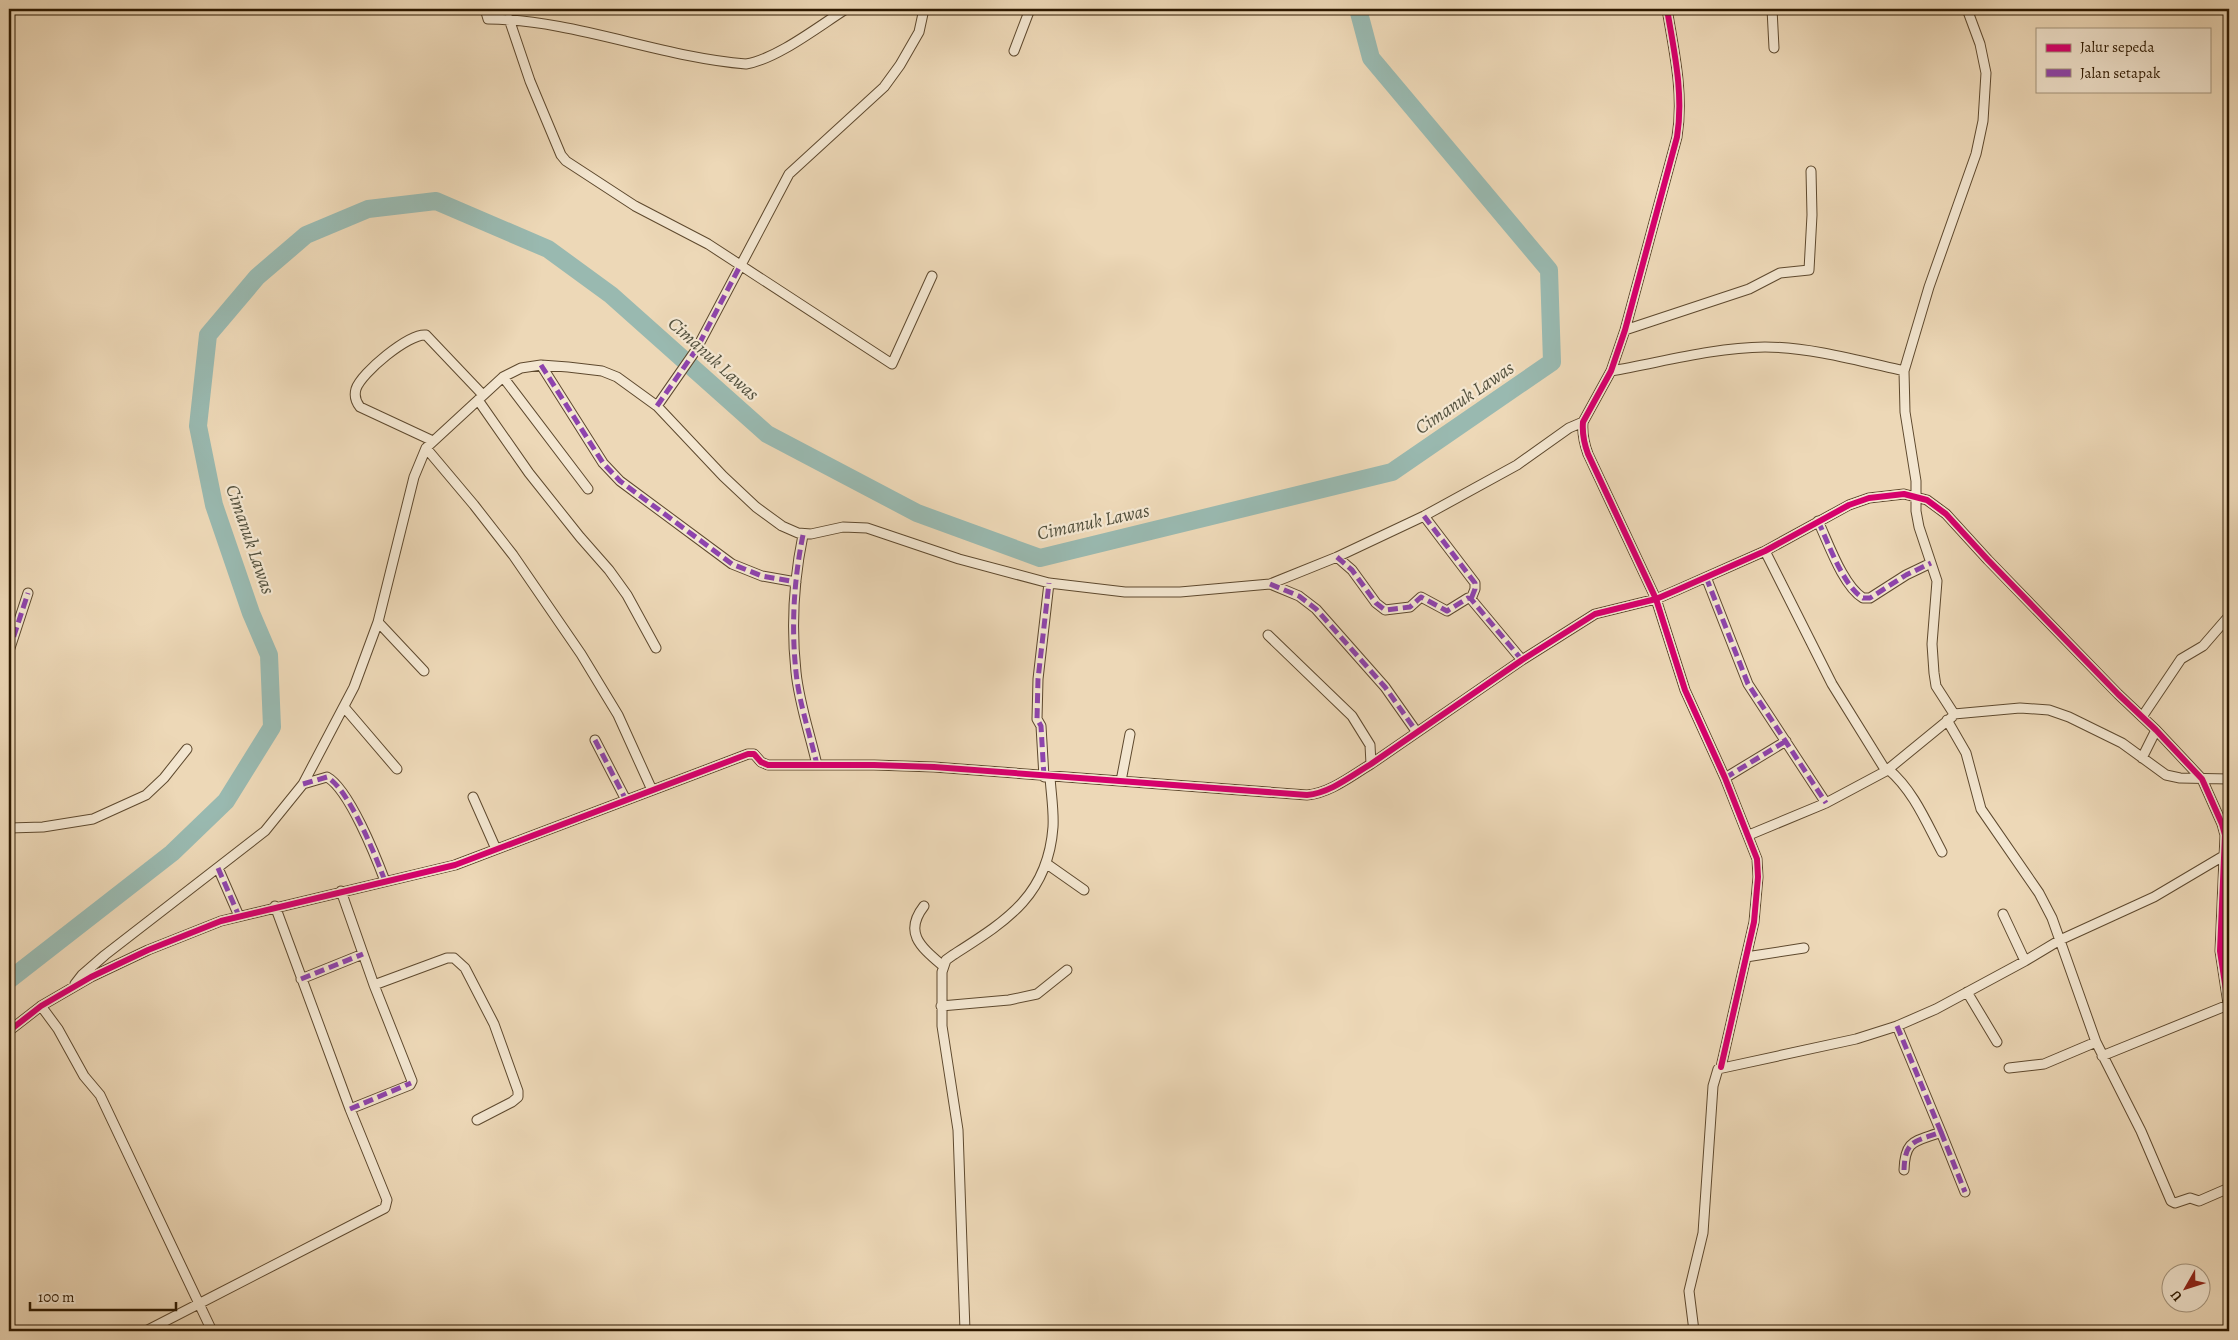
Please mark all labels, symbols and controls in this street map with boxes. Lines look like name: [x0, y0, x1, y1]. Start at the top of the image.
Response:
legend: [2036, 28, 2210, 92]
text: Jalur sepeda: [2080, 37, 2154, 57]
text: Jalan setapak: [2080, 63, 2161, 83]
water label: Cimanuk Lawas: [662, 311, 765, 407]
water label: Cimanuk Lawas: [1410, 355, 1520, 441]
water label: Cimanuk Lawas: [219, 481, 281, 598]
water label: Cimanuk Lawas: [1035, 497, 1152, 547]
north arrow: [2160, 1262, 2210, 1312]
scale bar: [30, 1280, 176, 1312]
text: U: [2166, 1286, 2187, 1305]
text: 100 m: [38, 1287, 75, 1307]

